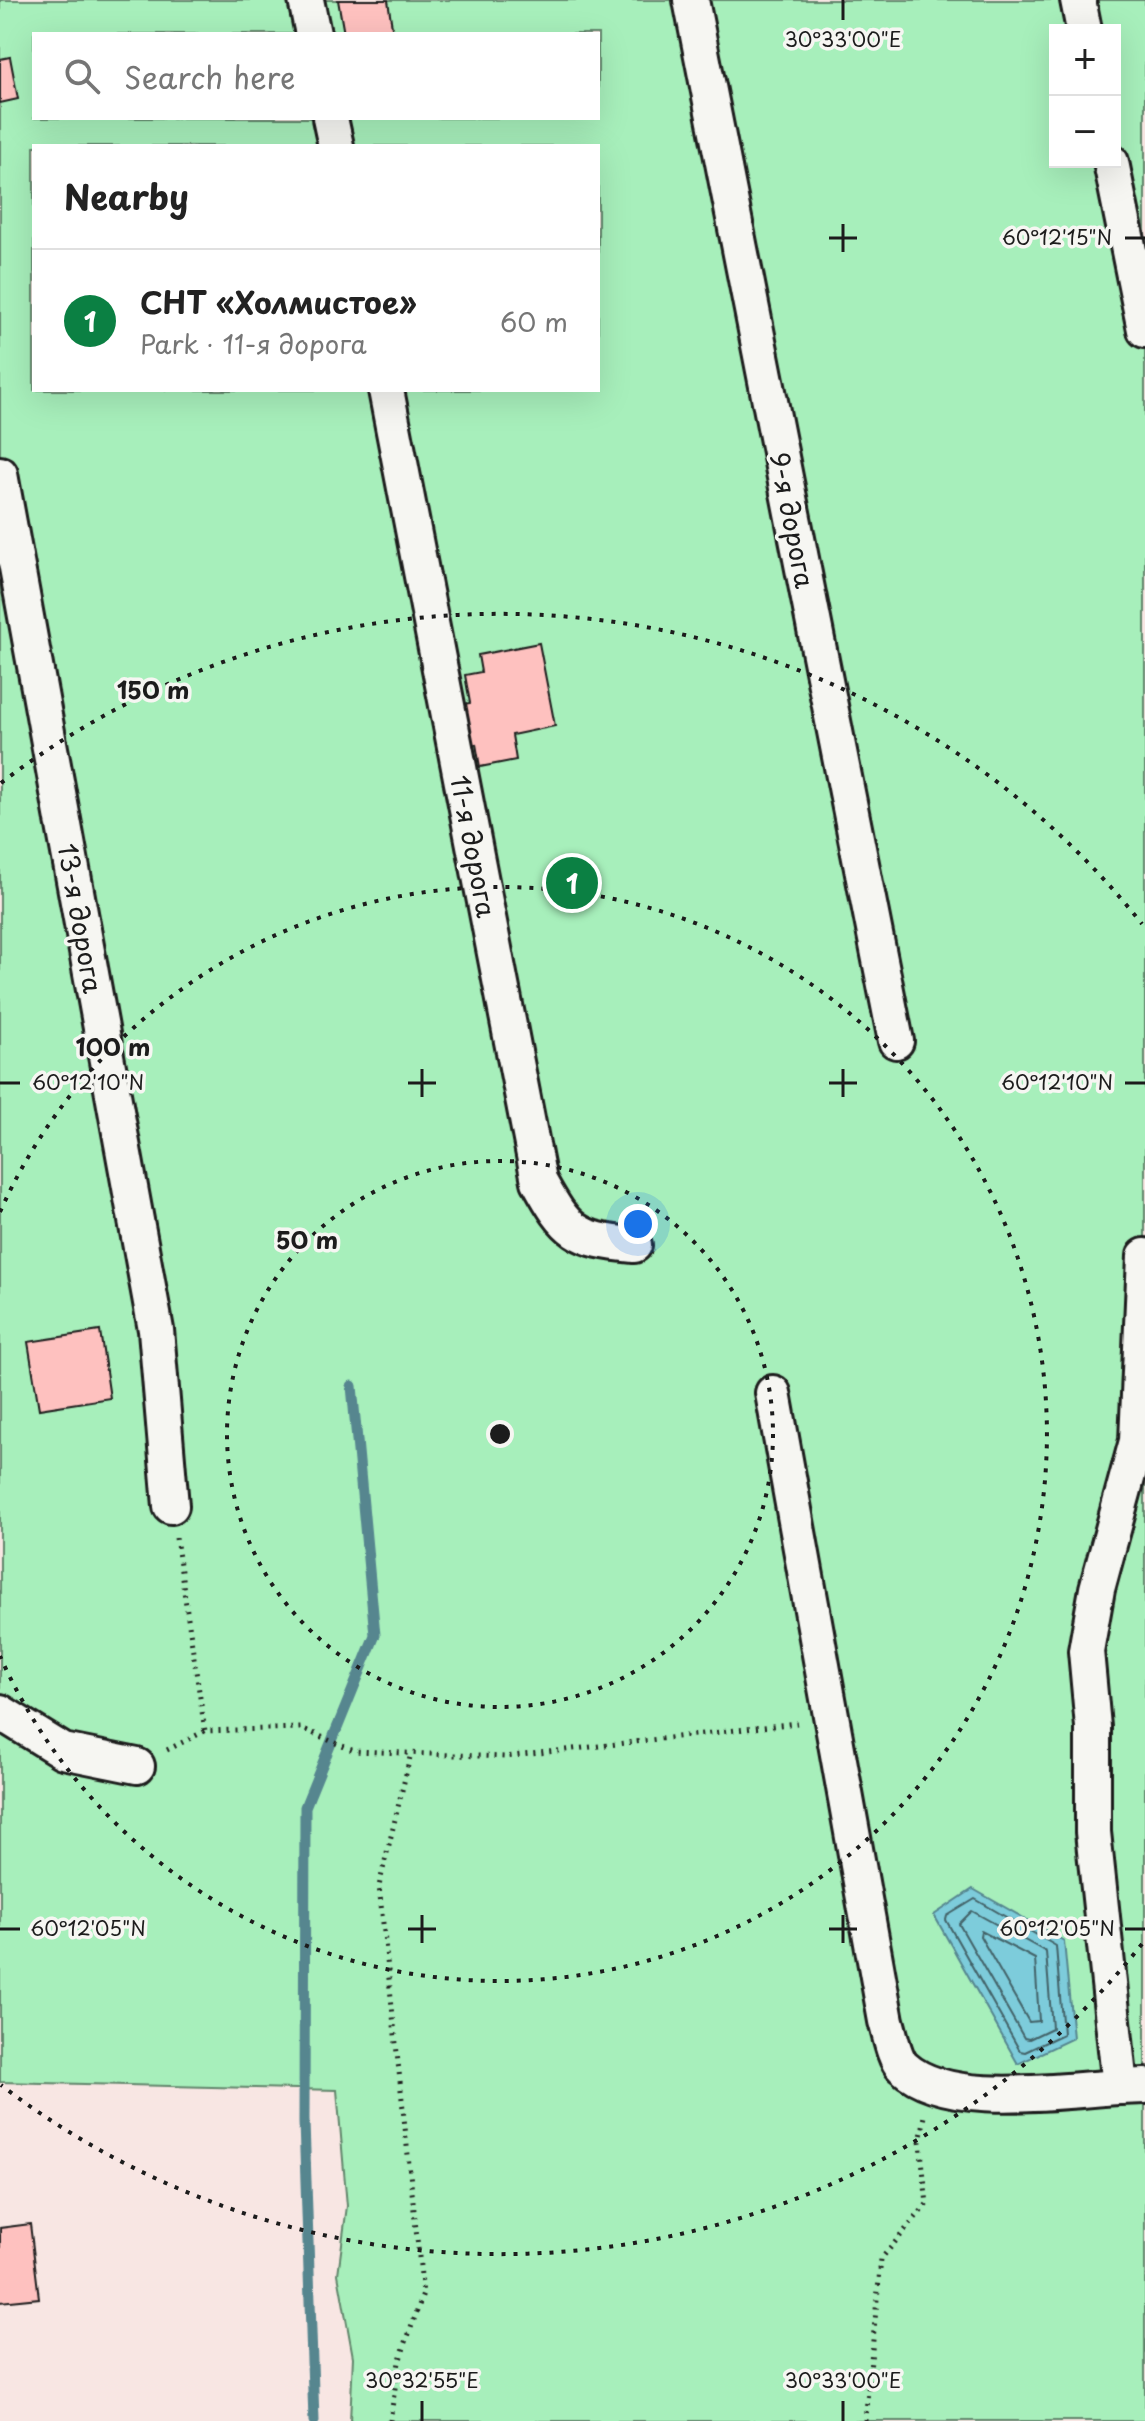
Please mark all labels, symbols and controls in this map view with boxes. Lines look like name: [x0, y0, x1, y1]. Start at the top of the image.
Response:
text: 30°33'00"E: [785, 24, 901, 54]
map controls: [1049, 24, 1121, 168]
button: +: [1049, 24, 1121, 96]
search box: [32, 32, 600, 120]
icon: search: [60, 54, 104, 98]
text: Search here: [124, 54, 296, 99]
button: −: [1049, 96, 1121, 168]
text: Nearby: [64, 170, 189, 222]
text: 60°12'15"N: [1002, 222, 1112, 252]
text: СНТ «Холмистое»: [140, 279, 417, 324]
text: 1: [84, 302, 96, 341]
text: 60 m: [500, 302, 568, 341]
text: Park · 11-я дорога: [140, 324, 367, 363]
street label: 9-я дорога: [761, 449, 825, 592]
text: 150 m: [117, 671, 189, 707]
street label: 11-я дорога: [441, 772, 507, 921]
street label: 13-я дорога: [49, 840, 113, 997]
pin: 1: [546, 853, 598, 913]
text: 100 m: [76, 1028, 150, 1064]
text: 60°12'10"N: [32, 1067, 144, 1097]
text: 60°12'10"N: [1001, 1067, 1113, 1097]
your location: [618, 1204, 658, 1244]
text: 50 m: [276, 1221, 338, 1257]
centre of rings: [486, 1420, 514, 1448]
text: 60°12'05"N: [30, 1913, 146, 1943]
text: 60°12'05"N: [999, 1913, 1115, 1943]
text: 30°32'55"E: [365, 2365, 479, 2395]
text: 30°33'00"E: [785, 2365, 901, 2395]

